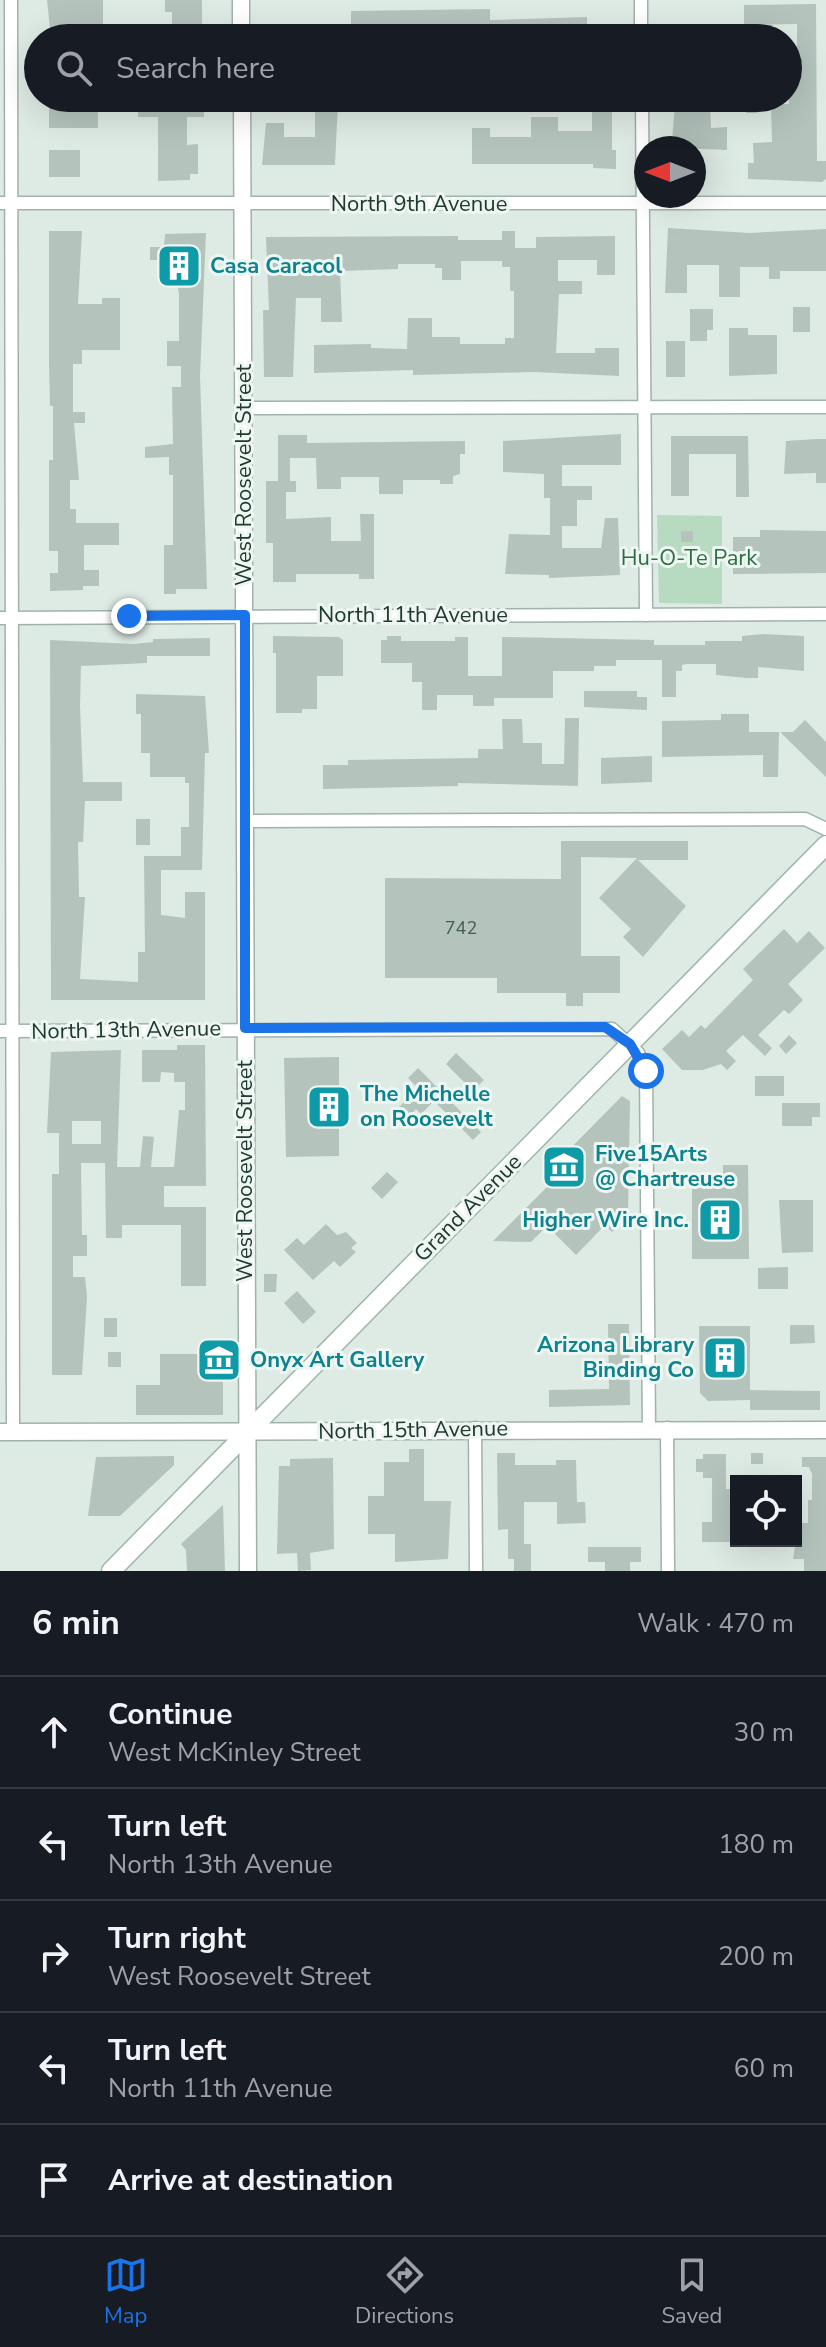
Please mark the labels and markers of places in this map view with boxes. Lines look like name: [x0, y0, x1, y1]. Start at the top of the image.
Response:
building icon: Casa Caracol: [155, 242, 203, 290]
place label: Casa Caracol: [210, 251, 342, 281]
place label: The Michelle on Roosevelt: [360, 1079, 493, 1134]
building icon: The Michelle on Roosevelt: [305, 1083, 353, 1131]
place label: Five15Arts @ Chartreuse: [595, 1139, 735, 1194]
museum icon: Five15Arts @ Chartreuse: [540, 1143, 588, 1191]
building icon: Higher Wire Inc.: [696, 1196, 744, 1244]
place label: Higher Wire Inc.: [522, 1205, 689, 1235]
place label: Arizona Library Binding Co: [537, 1330, 694, 1385]
building icon: Arizona Library Binding Co: [701, 1334, 749, 1382]
museum icon: Onyx Art Gallery: [195, 1336, 243, 1384]
place label: Onyx Art Gallery: [250, 1345, 425, 1375]

